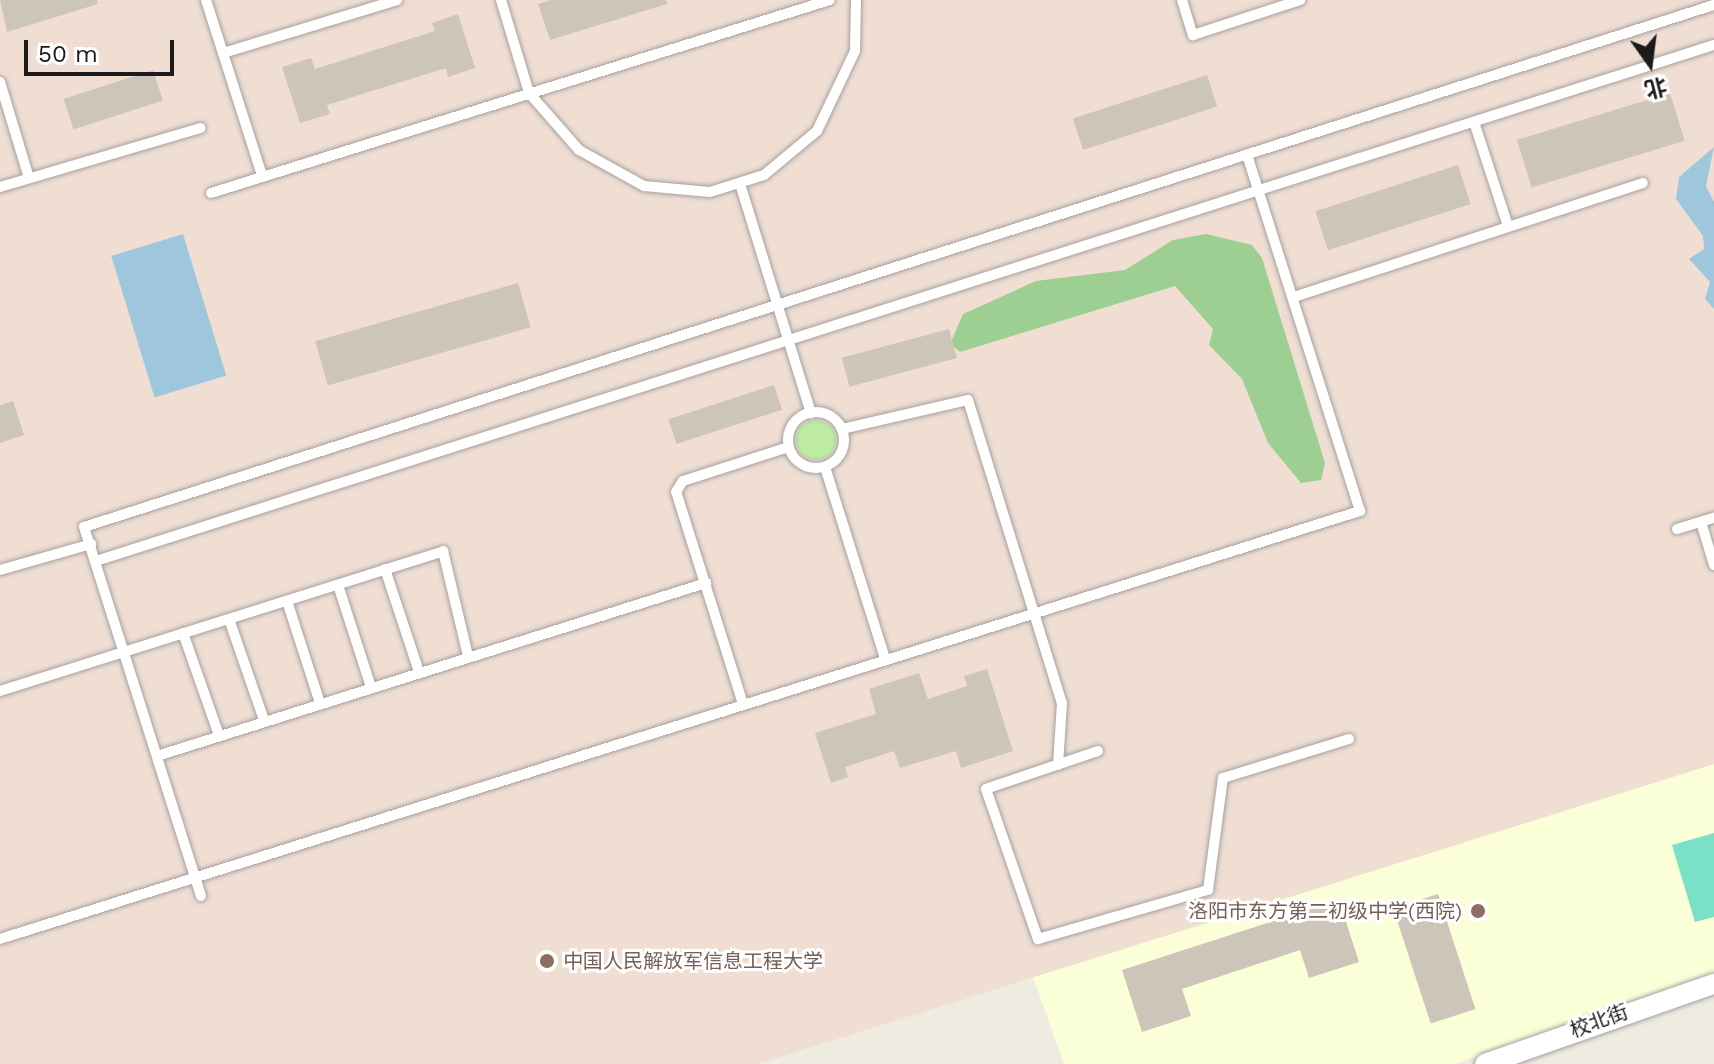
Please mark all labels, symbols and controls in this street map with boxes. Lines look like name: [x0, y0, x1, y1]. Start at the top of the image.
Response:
scale bar: [28, 24, 178, 74]
north arrow: [1610, 24, 1690, 104]
text: 50 m: [38, 40, 98, 68]
text: 北: [1642, 73, 1670, 103]
place label: 洛阳市东方第二初级中学(西院): [1188, 899, 1462, 923]
marker: 洛阳市东方第二初级中学(西院): [1469, 902, 1487, 920]
place label: 中国人民解放军信息工程大学: [563, 949, 823, 973]
marker: 中国人民解放军信息工程大学: [538, 952, 556, 970]
street label: 校北街: [1567, 999, 1631, 1043]

